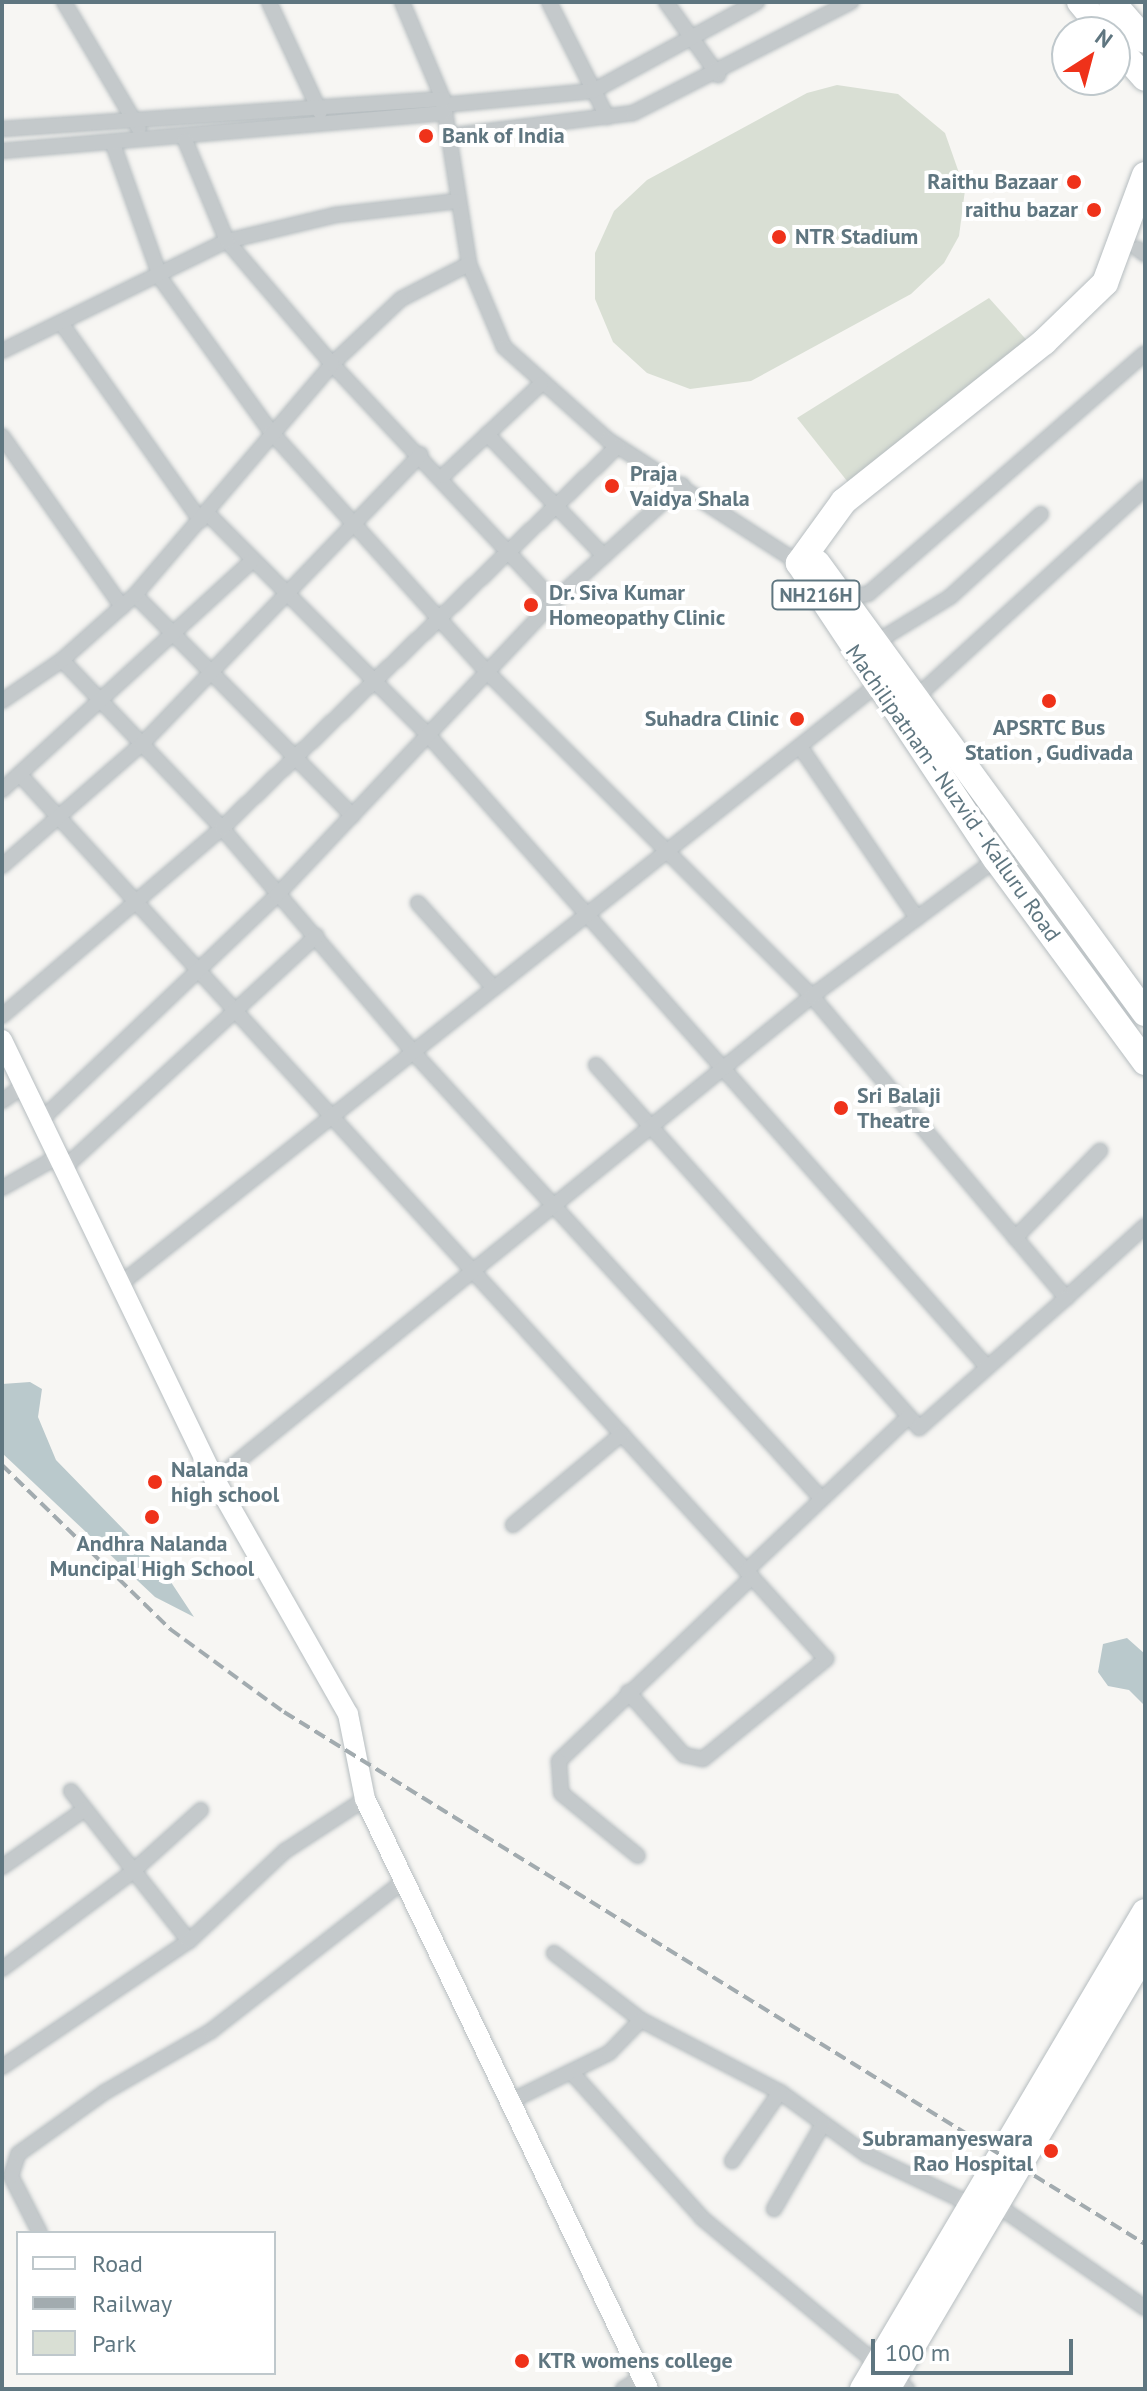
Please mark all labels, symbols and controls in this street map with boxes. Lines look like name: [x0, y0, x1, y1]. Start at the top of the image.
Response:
north arrow: [1051, 16, 1131, 96]
text: N: [1090, 23, 1118, 54]
place label: Bank of India: [442, 123, 565, 149]
marker: Bank of India: [417, 127, 435, 145]
place label: Raithu Bazaar: [927, 169, 1058, 195]
marker: Raithu Bazaar: [1065, 173, 1083, 191]
place label: raithu bazar: [965, 197, 1078, 223]
marker: raithu bazar: [1085, 201, 1103, 219]
place label: NTR Stadium: [795, 224, 918, 250]
marker: NTR Stadium: [770, 228, 788, 246]
place label: Praja Vaidya Shala: [630, 460, 750, 512]
marker: Praja Vaidya Shala: [601, 475, 623, 497]
place label: Dr. Siva Kumar Homeopathy Clinic: [549, 579, 726, 630]
road number: NH216H: [770, 579, 862, 611]
marker: Dr. Siva Kumar Homeopathy Clinic: [520, 594, 542, 616]
street label: Machilipatnam - Nuzvid - Kalluru Road: [838, 636, 1068, 950]
marker: APSRTC Bus Station , Gudivada: [1040, 692, 1058, 710]
place label: Suhadra Clinic: [644, 706, 779, 732]
marker: Suhadra Clinic: [786, 708, 808, 730]
place label: APSRTC Bus Station , Gudivada: [963, 714, 1135, 766]
place label: Sri Balaji Theatre: [857, 1082, 941, 1134]
marker: Sri Balaji Theatre: [832, 1099, 850, 1117]
place label: Nalanda high school: [171, 1456, 279, 1508]
marker: Nalanda high school: [146, 1473, 164, 1491]
marker: Andhra Nalanda Muncipal High School: [143, 1508, 161, 1526]
place label: Andhra Nalanda Muncipal High School: [50, 1530, 254, 1582]
place label: Subramanyeswara Rao Hospital: [862, 2125, 1033, 2176]
marker: Subramanyeswara Rao Hospital: [1040, 2140, 1062, 2162]
legend: [16, 2231, 276, 2375]
text: Road: [92, 2248, 143, 2279]
text: Railway: [92, 2288, 172, 2319]
scale bar: [875, 2323, 1077, 2373]
text: Park: [92, 2328, 136, 2359]
text: 100 m: [885, 2337, 950, 2368]
place label: KTR womens college: [538, 2348, 733, 2374]
marker: KTR womens college: [513, 2352, 531, 2370]

